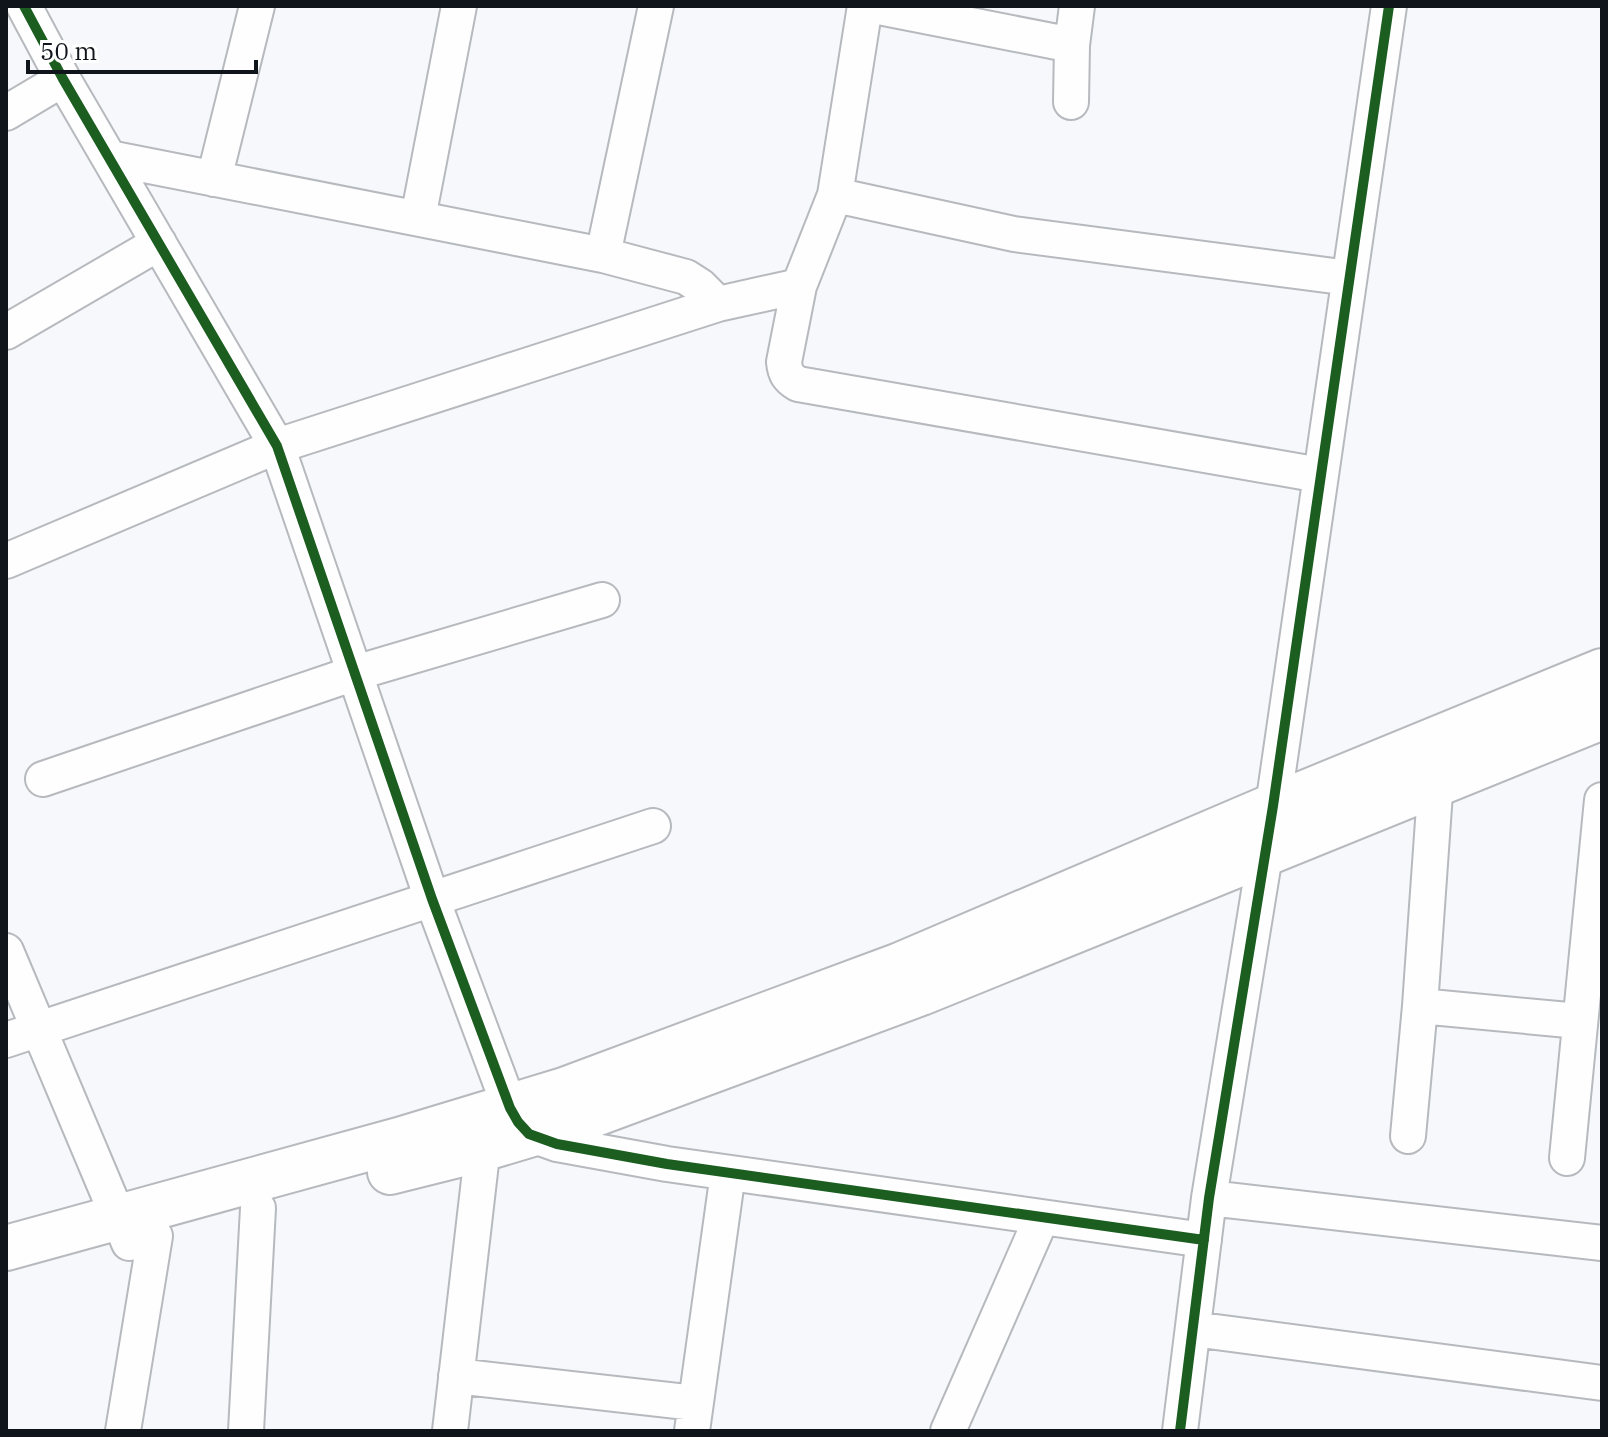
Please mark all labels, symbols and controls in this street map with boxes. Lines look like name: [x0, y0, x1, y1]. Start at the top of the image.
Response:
scale bar: [28, 24, 256, 74]
text: 50 m: [40, 35, 97, 67]

